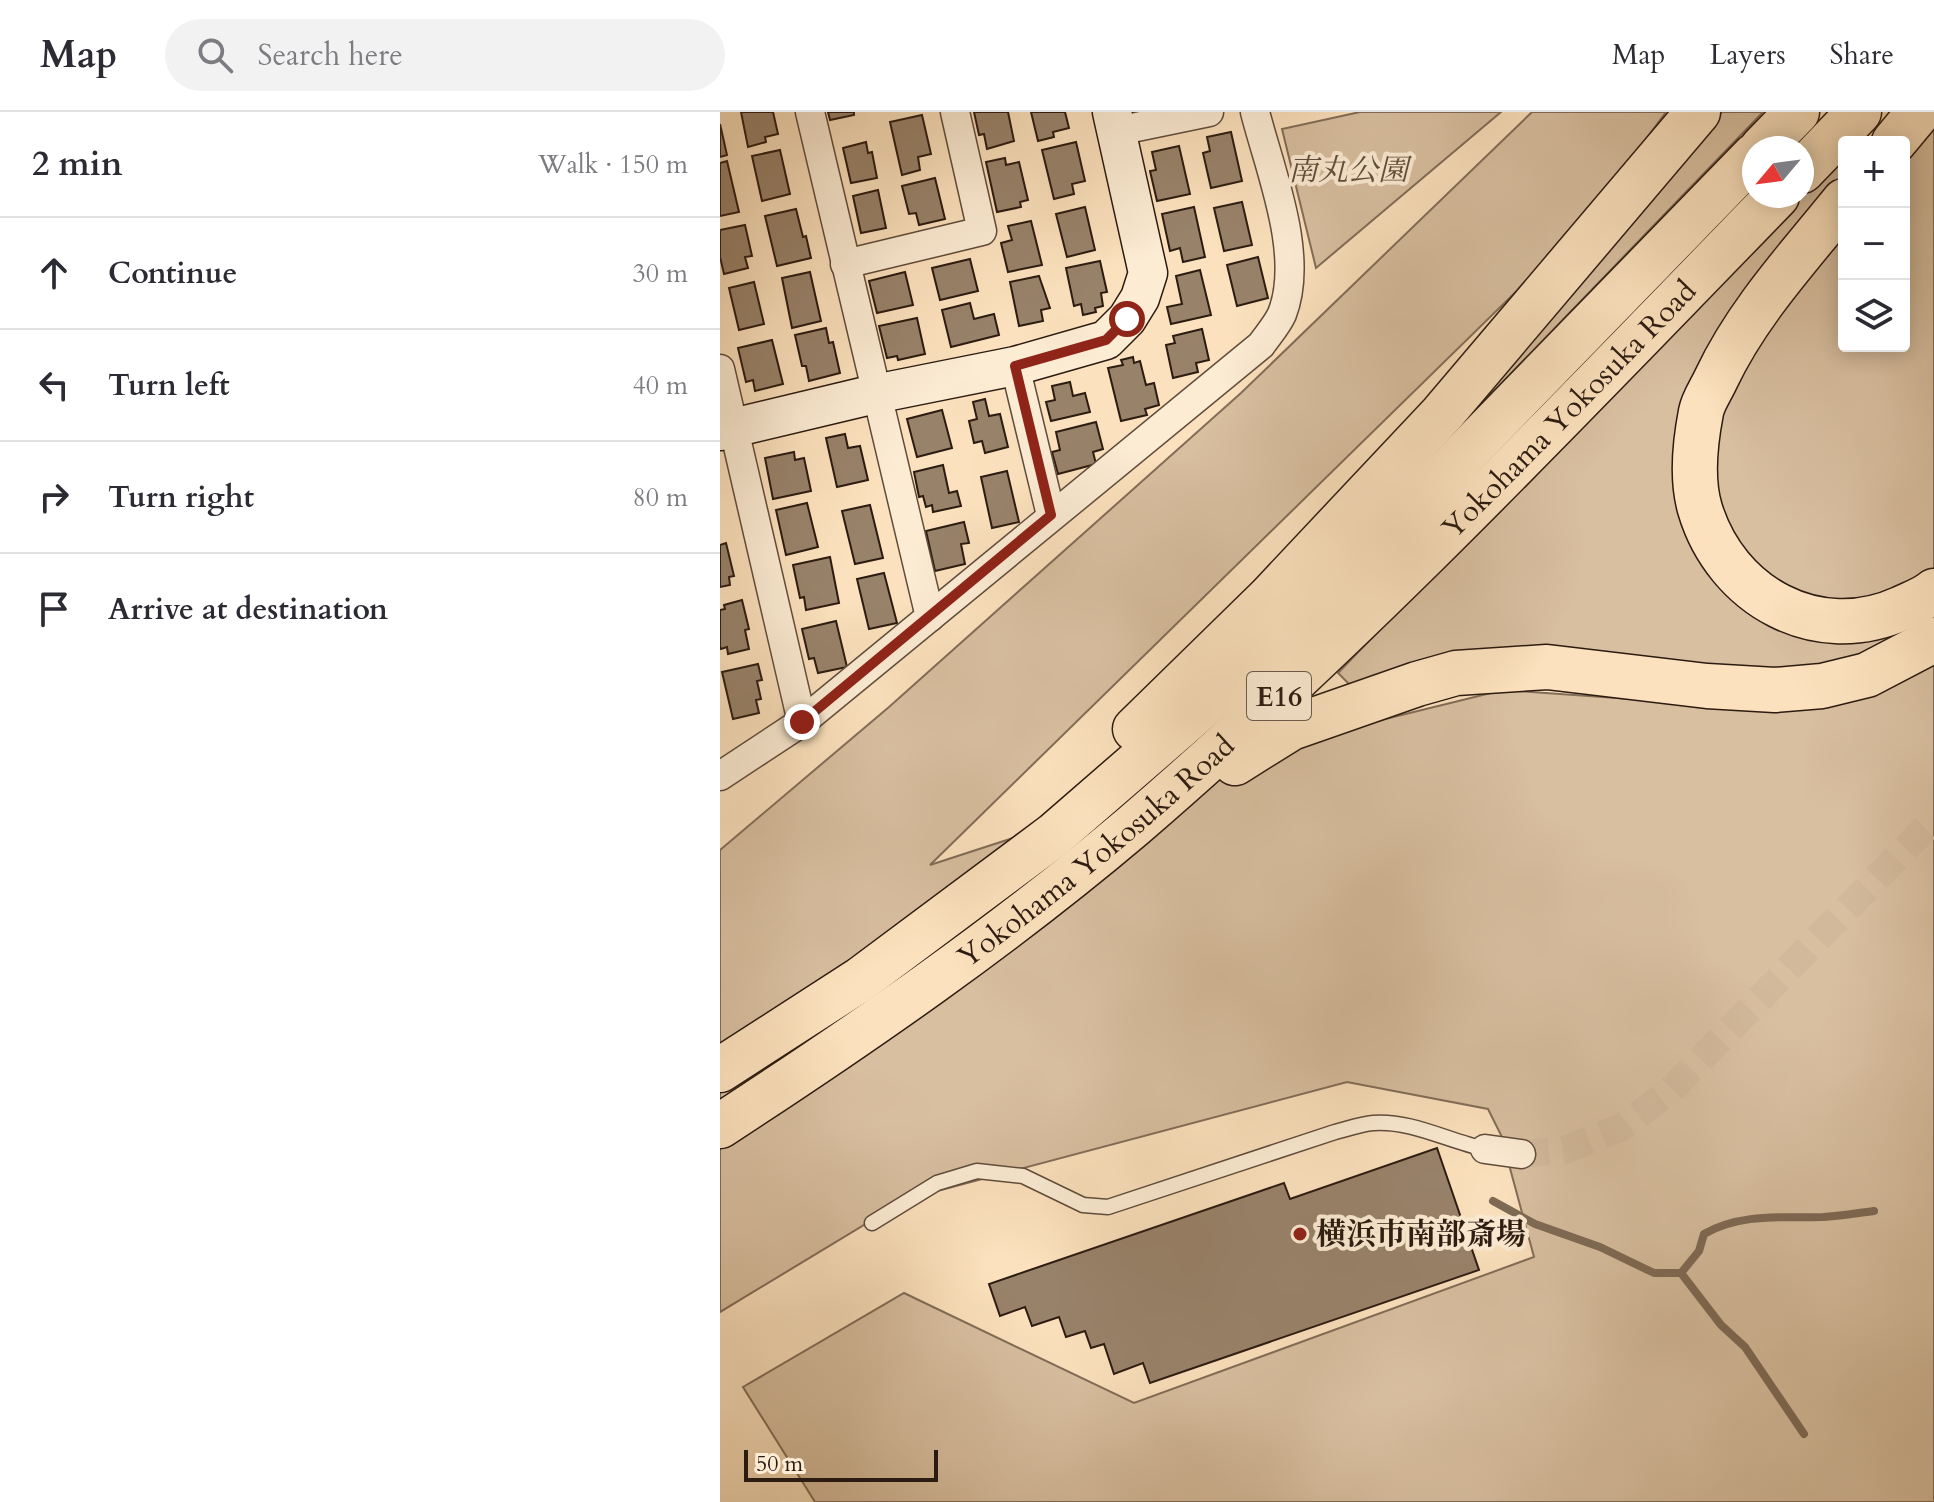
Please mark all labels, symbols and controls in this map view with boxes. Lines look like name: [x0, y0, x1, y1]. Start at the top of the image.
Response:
search box: [165, 19, 725, 91]
text: Map: [40, 29, 117, 81]
icon: search: [193, 33, 237, 77]
text: Search here: [257, 35, 403, 76]
text: Map: [1612, 36, 1665, 74]
text: Layers: [1709, 36, 1786, 74]
text: Share: [1830, 36, 1894, 74]
north arrow: [1742, 136, 1814, 208]
map controls: [1838, 136, 1910, 352]
button: +: [1838, 136, 1910, 208]
text: 2 min: [32, 141, 123, 187]
text: Walk · 150 m: [538, 147, 688, 182]
park label: 南丸公園: [1288, 150, 1413, 191]
button: −: [1838, 208, 1910, 280]
icon: ahead: [32, 251, 76, 295]
text: Continue: [108, 253, 237, 294]
text: 30 m: [632, 256, 688, 291]
street label: Yokohama Yokosuka Road: [1433, 271, 1705, 548]
button: layers: [1838, 280, 1910, 352]
route start: [1109, 301, 1145, 337]
icon: left: [32, 363, 76, 407]
text: Turn left: [108, 365, 230, 406]
text: 40 m: [632, 368, 688, 403]
icon: right: [32, 475, 76, 519]
text: Turn right: [108, 477, 254, 518]
text: 80 m: [632, 480, 688, 515]
icon: arrive: [32, 587, 76, 631]
text: Arrive at destination: [108, 589, 388, 630]
road number: E16: [1247, 672, 1311, 720]
route end: [784, 704, 820, 740]
street label: Yokohama Yokosuka Road: [949, 726, 1244, 978]
place label: 横浜市南部斎場: [1316, 1214, 1526, 1255]
marker: 横浜市南部斎場: [1291, 1225, 1309, 1243]
scale bar: [744, 1446, 938, 1482]
text: 50 m: [756, 1449, 803, 1479]

